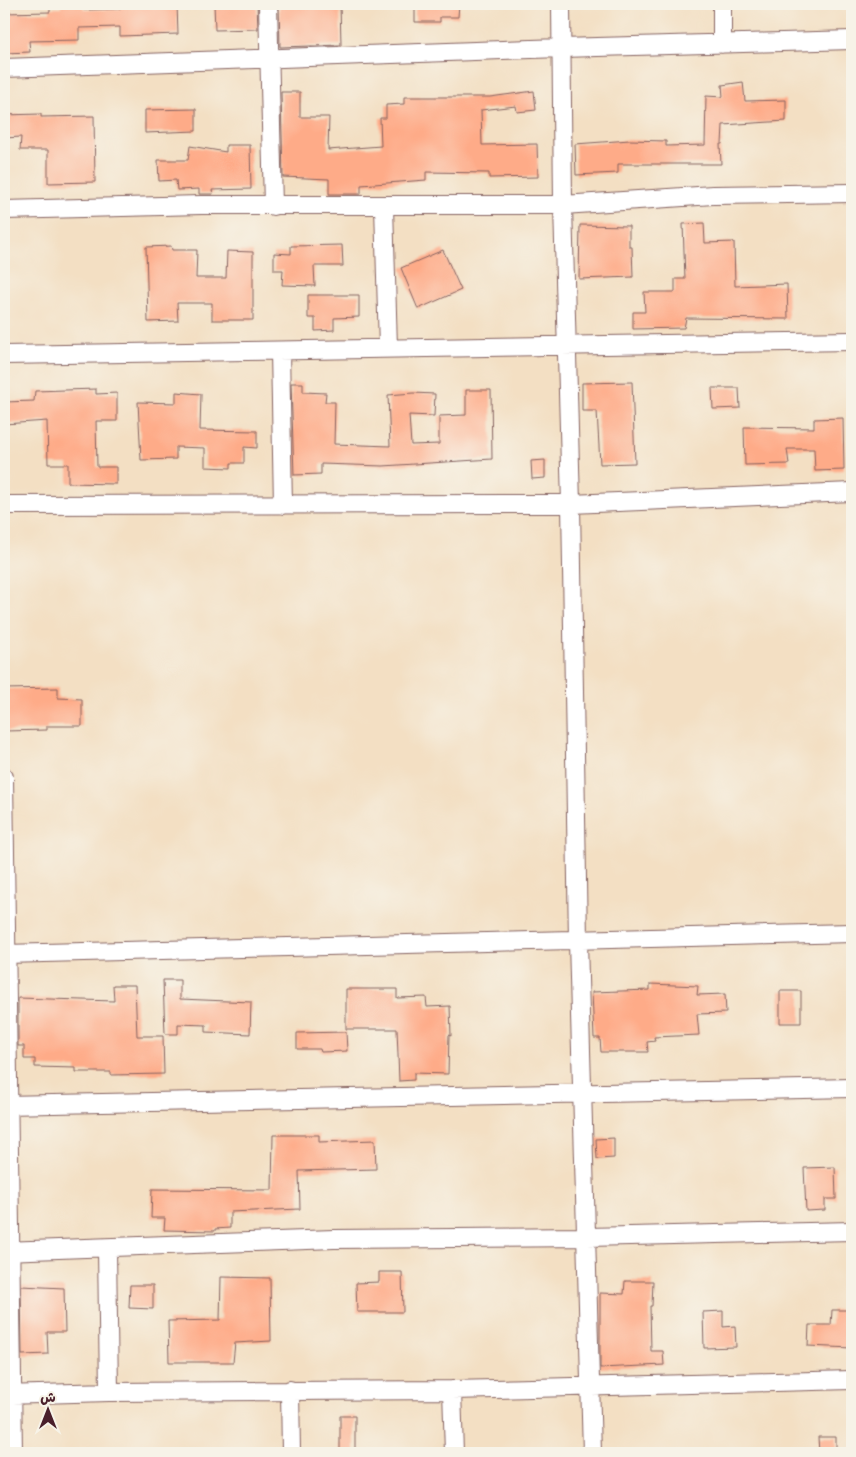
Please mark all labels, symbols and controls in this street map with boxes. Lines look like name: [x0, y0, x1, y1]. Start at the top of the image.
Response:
north arrow: [22, 1384, 72, 1434]
text: ش: [40, 1389, 56, 1407]

